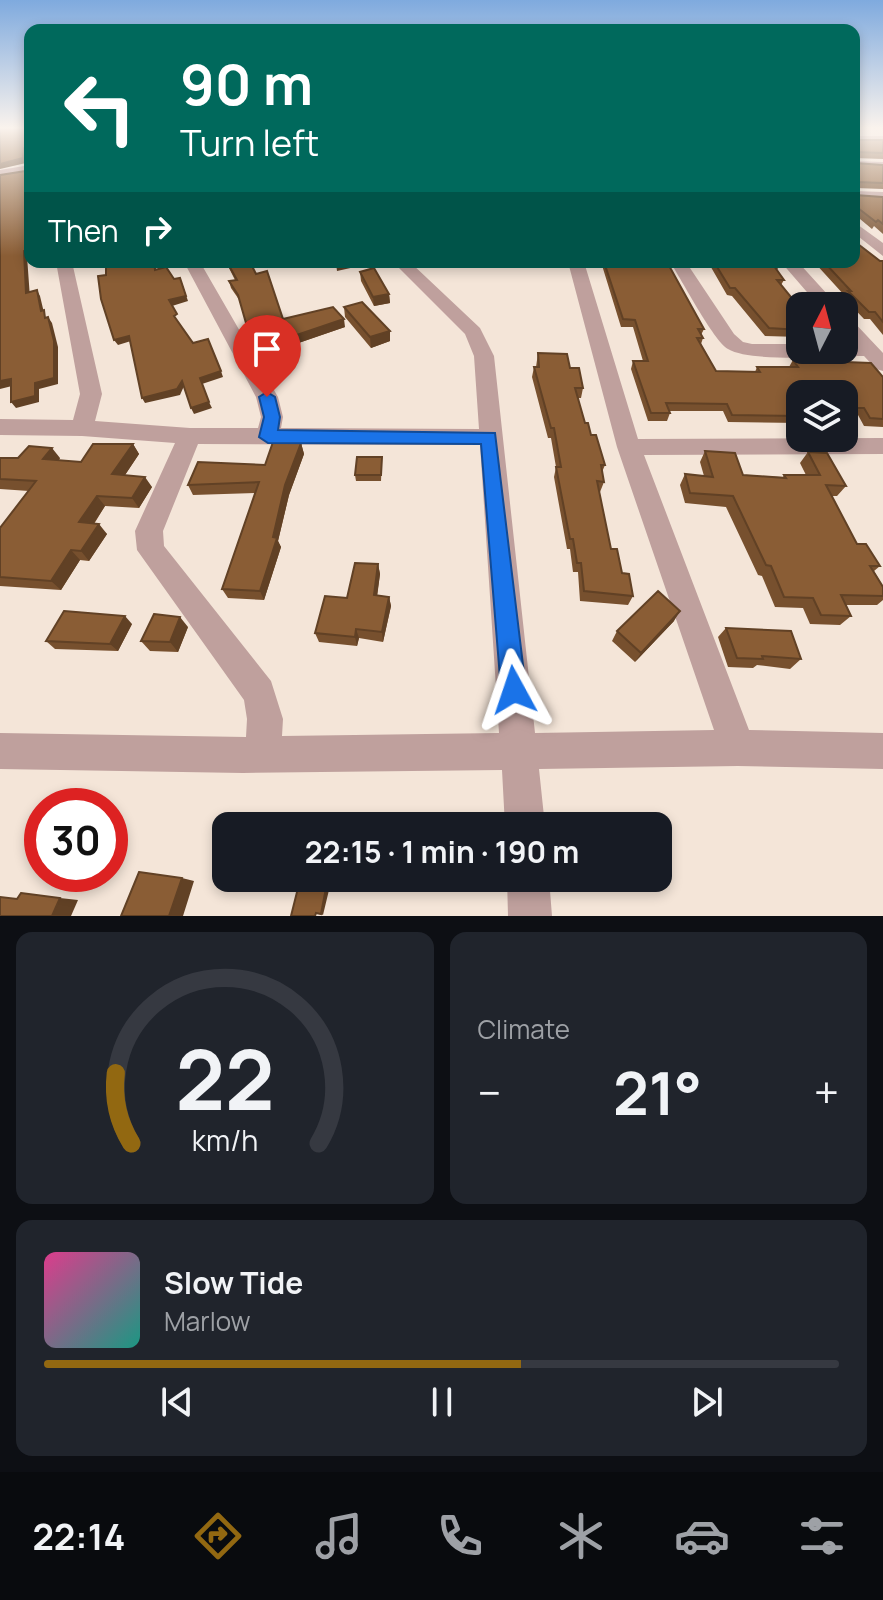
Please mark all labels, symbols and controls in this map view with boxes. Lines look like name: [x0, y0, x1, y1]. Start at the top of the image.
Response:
text: 90 m: [180, 45, 313, 122]
icon: left: [48, 56, 152, 160]
text: Turn left: [180, 118, 319, 167]
icon: right: [135, 208, 179, 252]
text: Then: [48, 210, 119, 251]
north arrow: [786, 292, 858, 364]
map controls: [786, 292, 858, 452]
pin: [233, 315, 301, 397]
icon: arrive: [245, 327, 289, 371]
button: layers: [786, 380, 858, 452]
position arrow: [472, 648, 556, 732]
speed limit sign: 30: [24, 788, 128, 892]
text: 22:15 · 1 min · 190 m: [305, 831, 579, 872]
text: Climate: [478, 1011, 570, 1047]
text: 22: [175, 1021, 274, 1135]
text: 21°: [613, 1051, 702, 1133]
text: −: [478, 1062, 501, 1122]
text: +: [814, 1062, 839, 1122]
text: km/h: [192, 1121, 258, 1160]
text: Slow Tide: [164, 1262, 303, 1303]
text: Marlow: [164, 1303, 251, 1339]
icon: previous: [155, 1380, 199, 1424]
icon: pause: [420, 1380, 464, 1424]
icon: next: [685, 1380, 729, 1424]
icon: directions: [190, 1508, 246, 1564]
icon: music: [311, 1508, 367, 1564]
icon: phone: [432, 1508, 488, 1564]
icon: climate: [553, 1508, 609, 1564]
icon: car: [674, 1508, 730, 1564]
icon: filters: [794, 1508, 850, 1564]
text: 22:14: [32, 1512, 125, 1561]

